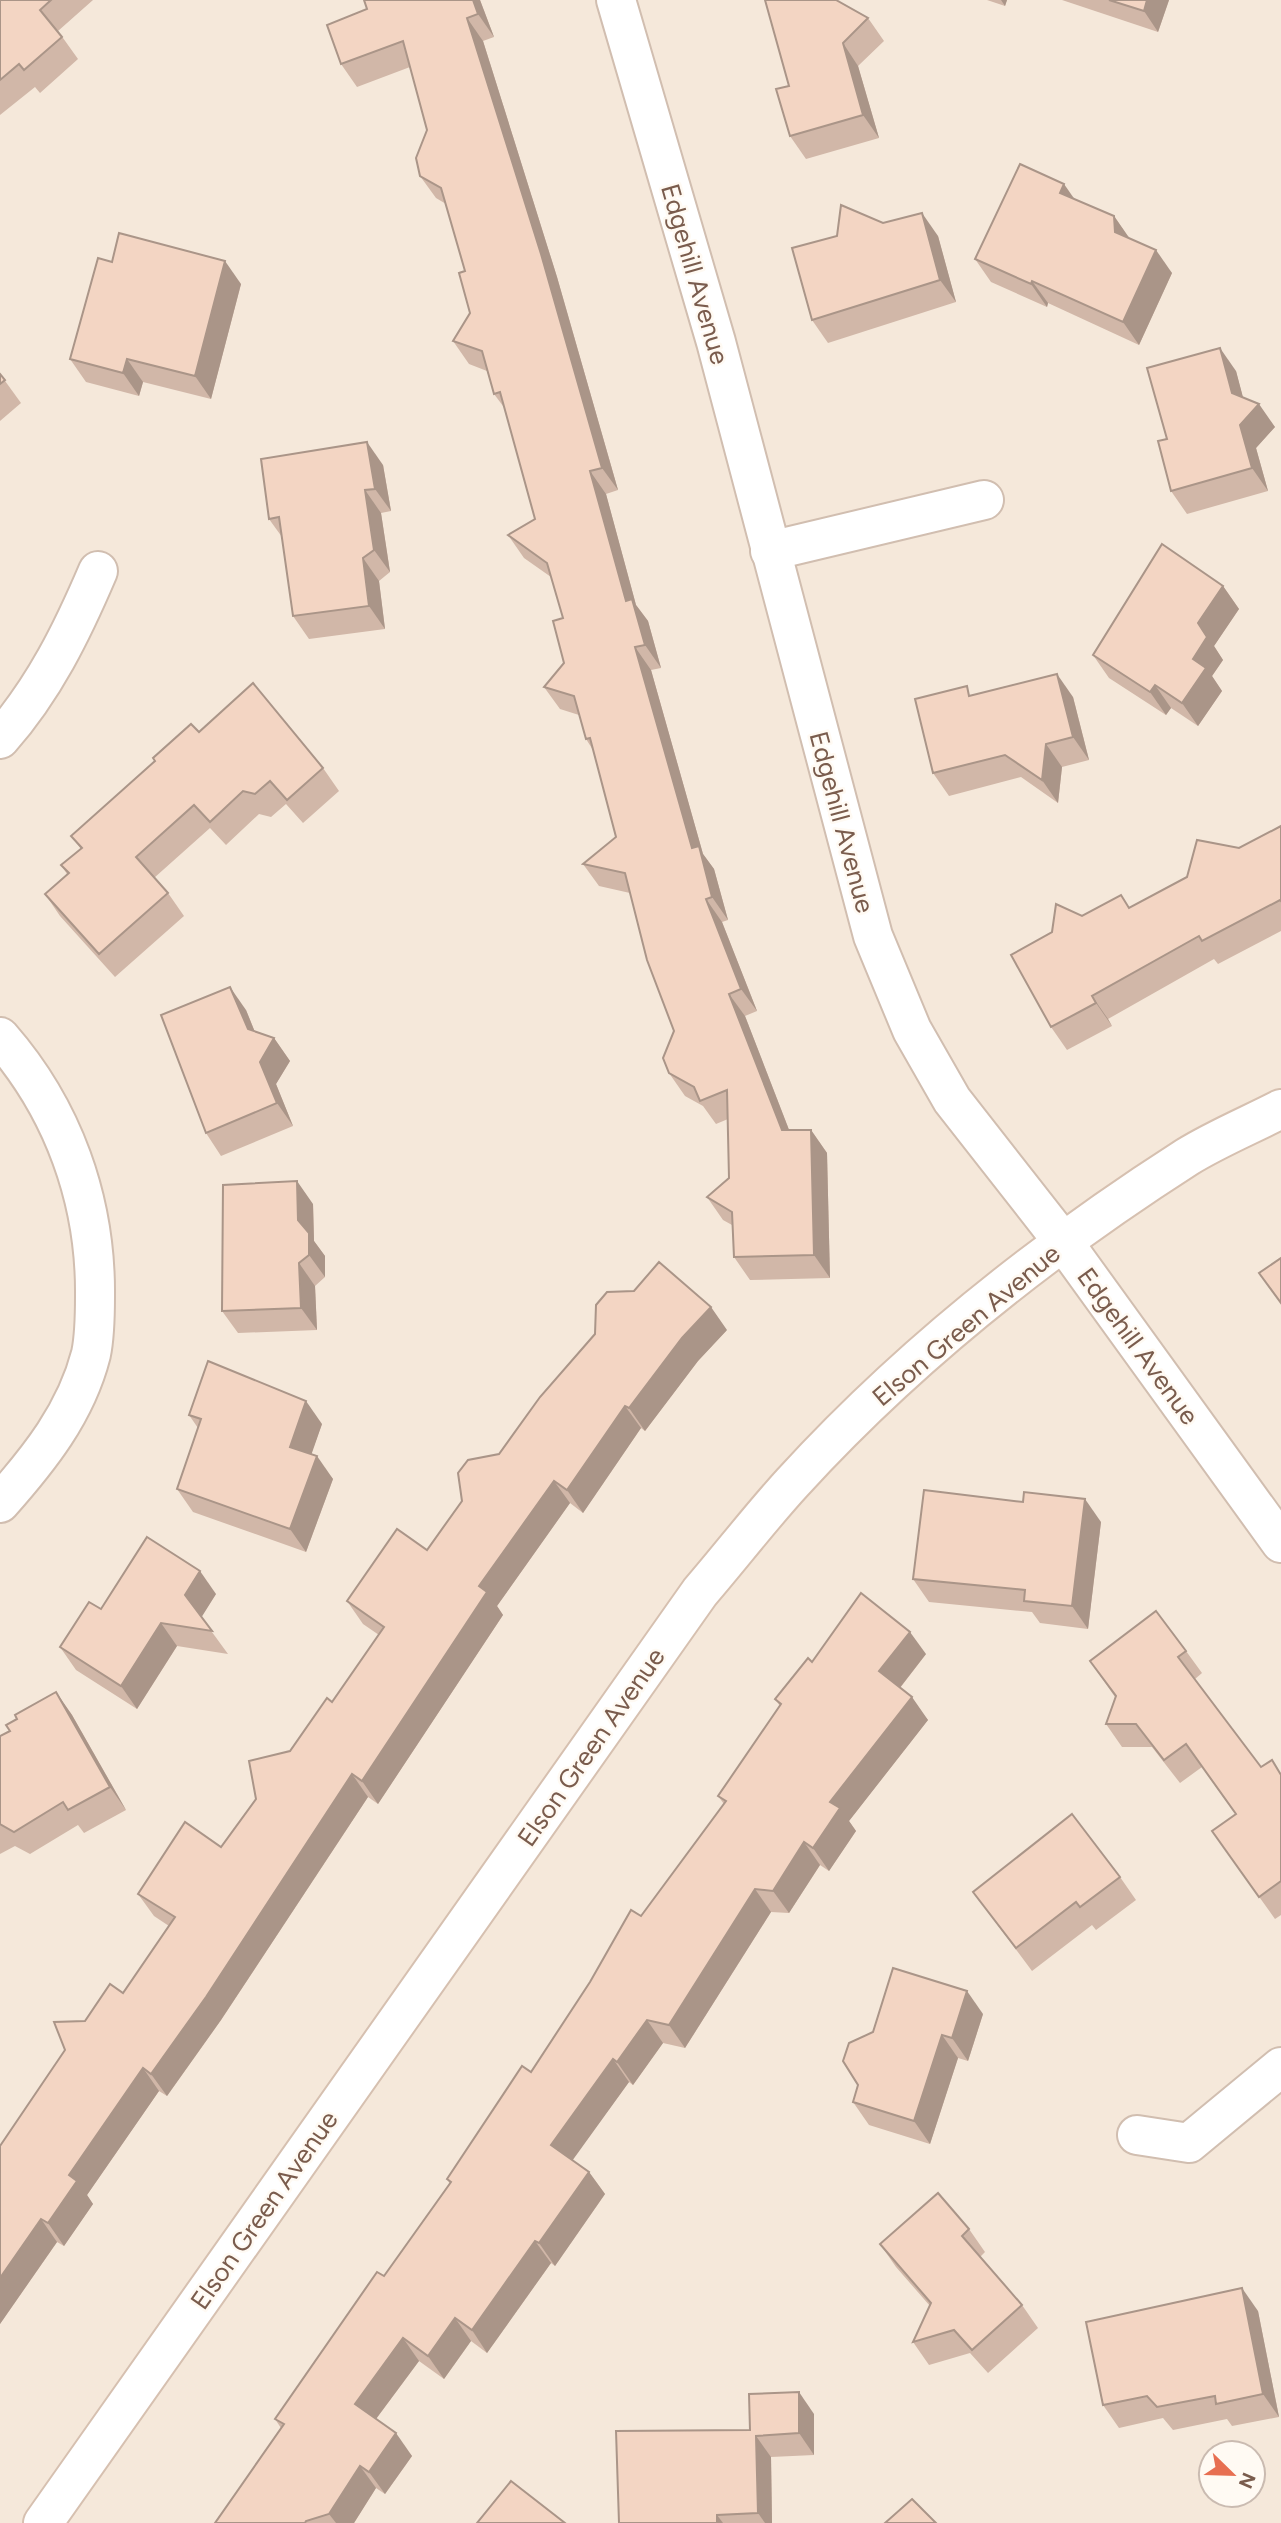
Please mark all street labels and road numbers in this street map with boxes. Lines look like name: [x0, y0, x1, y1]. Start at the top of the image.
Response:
street label: Edgehill Avenue: [654, 180, 736, 368]
street label: Edgehill Avenue: [802, 728, 882, 916]
street label: Elson Green Avenue: [866, 1237, 1066, 1413]
street label: Edgehill Avenue: [1070, 1261, 1206, 1431]
street label: Elson Green Avenue: [510, 1642, 672, 1852]
street label: Elson Green Avenue: [183, 2105, 345, 2315]

